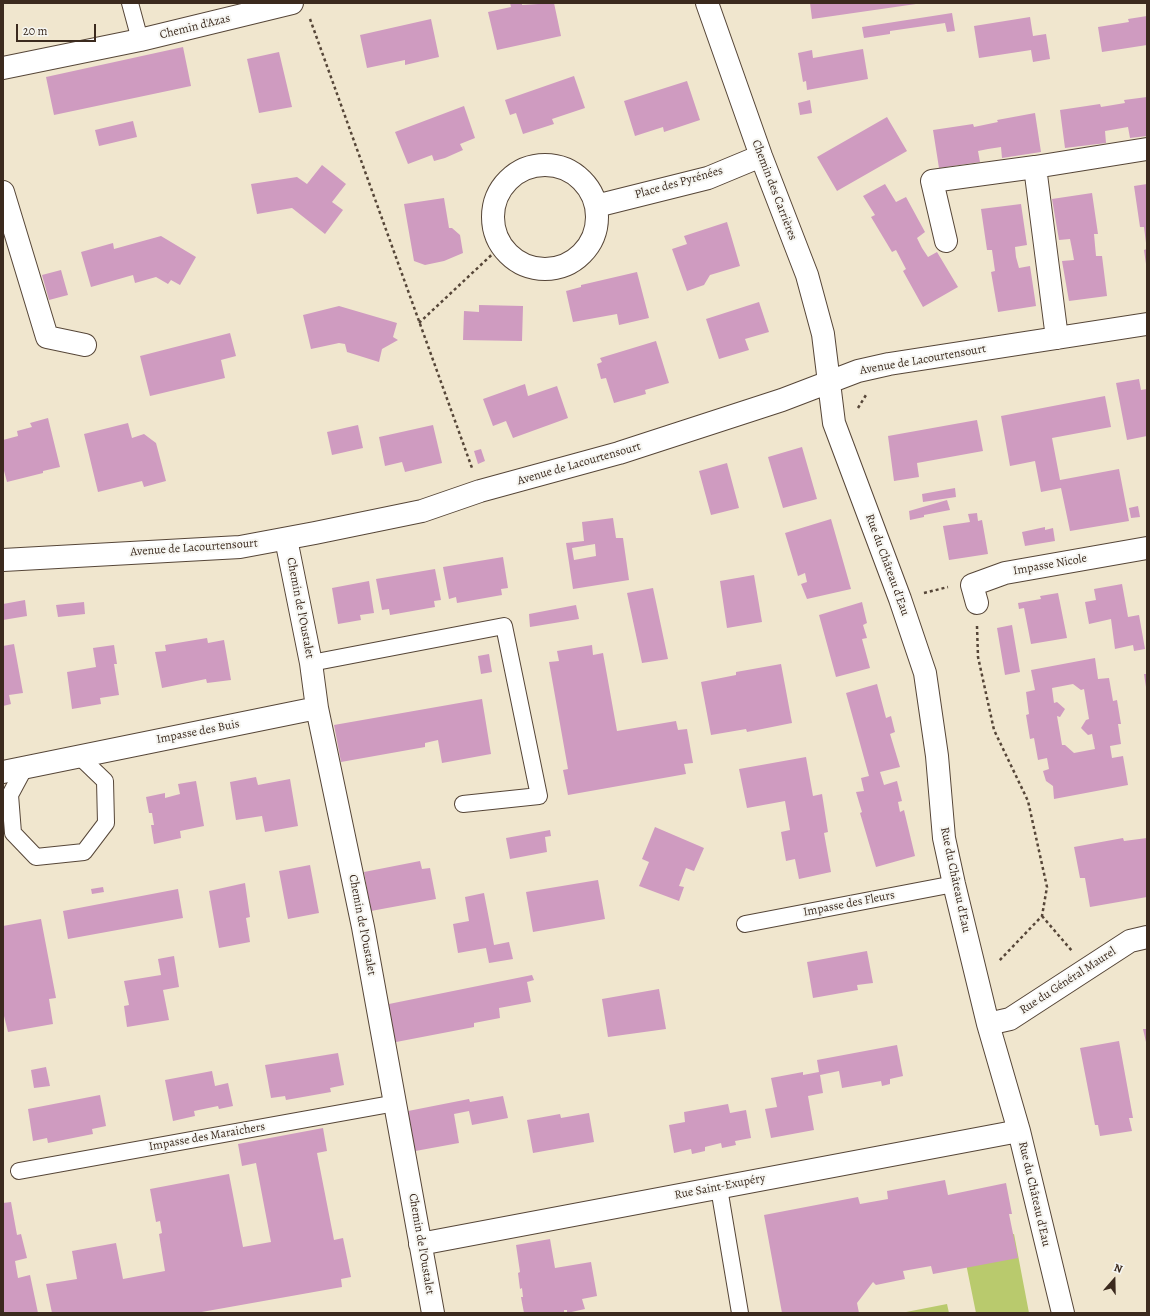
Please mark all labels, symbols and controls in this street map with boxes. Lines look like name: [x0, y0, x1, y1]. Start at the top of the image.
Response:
street label: Chemin d'Azas: [158, 11, 232, 43]
scale bar: [18, 16, 98, 42]
text: 20 m: [23, 23, 47, 39]
street label: Chemin des Carrières: [748, 138, 800, 242]
street label: Place des Pyrénées: [633, 164, 725, 202]
street label: Avenue de Lacourtensourt: [859, 342, 987, 378]
street label: Avenue de Lacourtensourt: [516, 439, 642, 489]
street label: Rue du Château d'Eau: [862, 512, 912, 618]
street label: Avenue de Lacourtensourt: [130, 536, 258, 560]
street label: Impasse Nicole: [1012, 551, 1088, 579]
street label: Chemin de l'Oustalet: [283, 556, 317, 660]
street label: Impasse des Buis: [155, 717, 241, 747]
street label: Rue du Château d'Eau: [937, 826, 973, 934]
street label: Chemin de l'Oustalet: [345, 873, 379, 977]
street label: Impasse des Fleurs: [802, 888, 896, 920]
street label: Rue du Général Maurel: [1017, 944, 1119, 1018]
street label: Impasse des Maraichers: [148, 1120, 266, 1154]
street label: Rue du Château d'Eau: [1015, 1140, 1053, 1248]
street label: Rue Saint-Exupéry: [673, 1171, 767, 1203]
street label: Chemin de l'Oustalet: [405, 1192, 437, 1296]
north arrow: [1094, 1260, 1134, 1300]
text: N: [1112, 1260, 1125, 1277]

